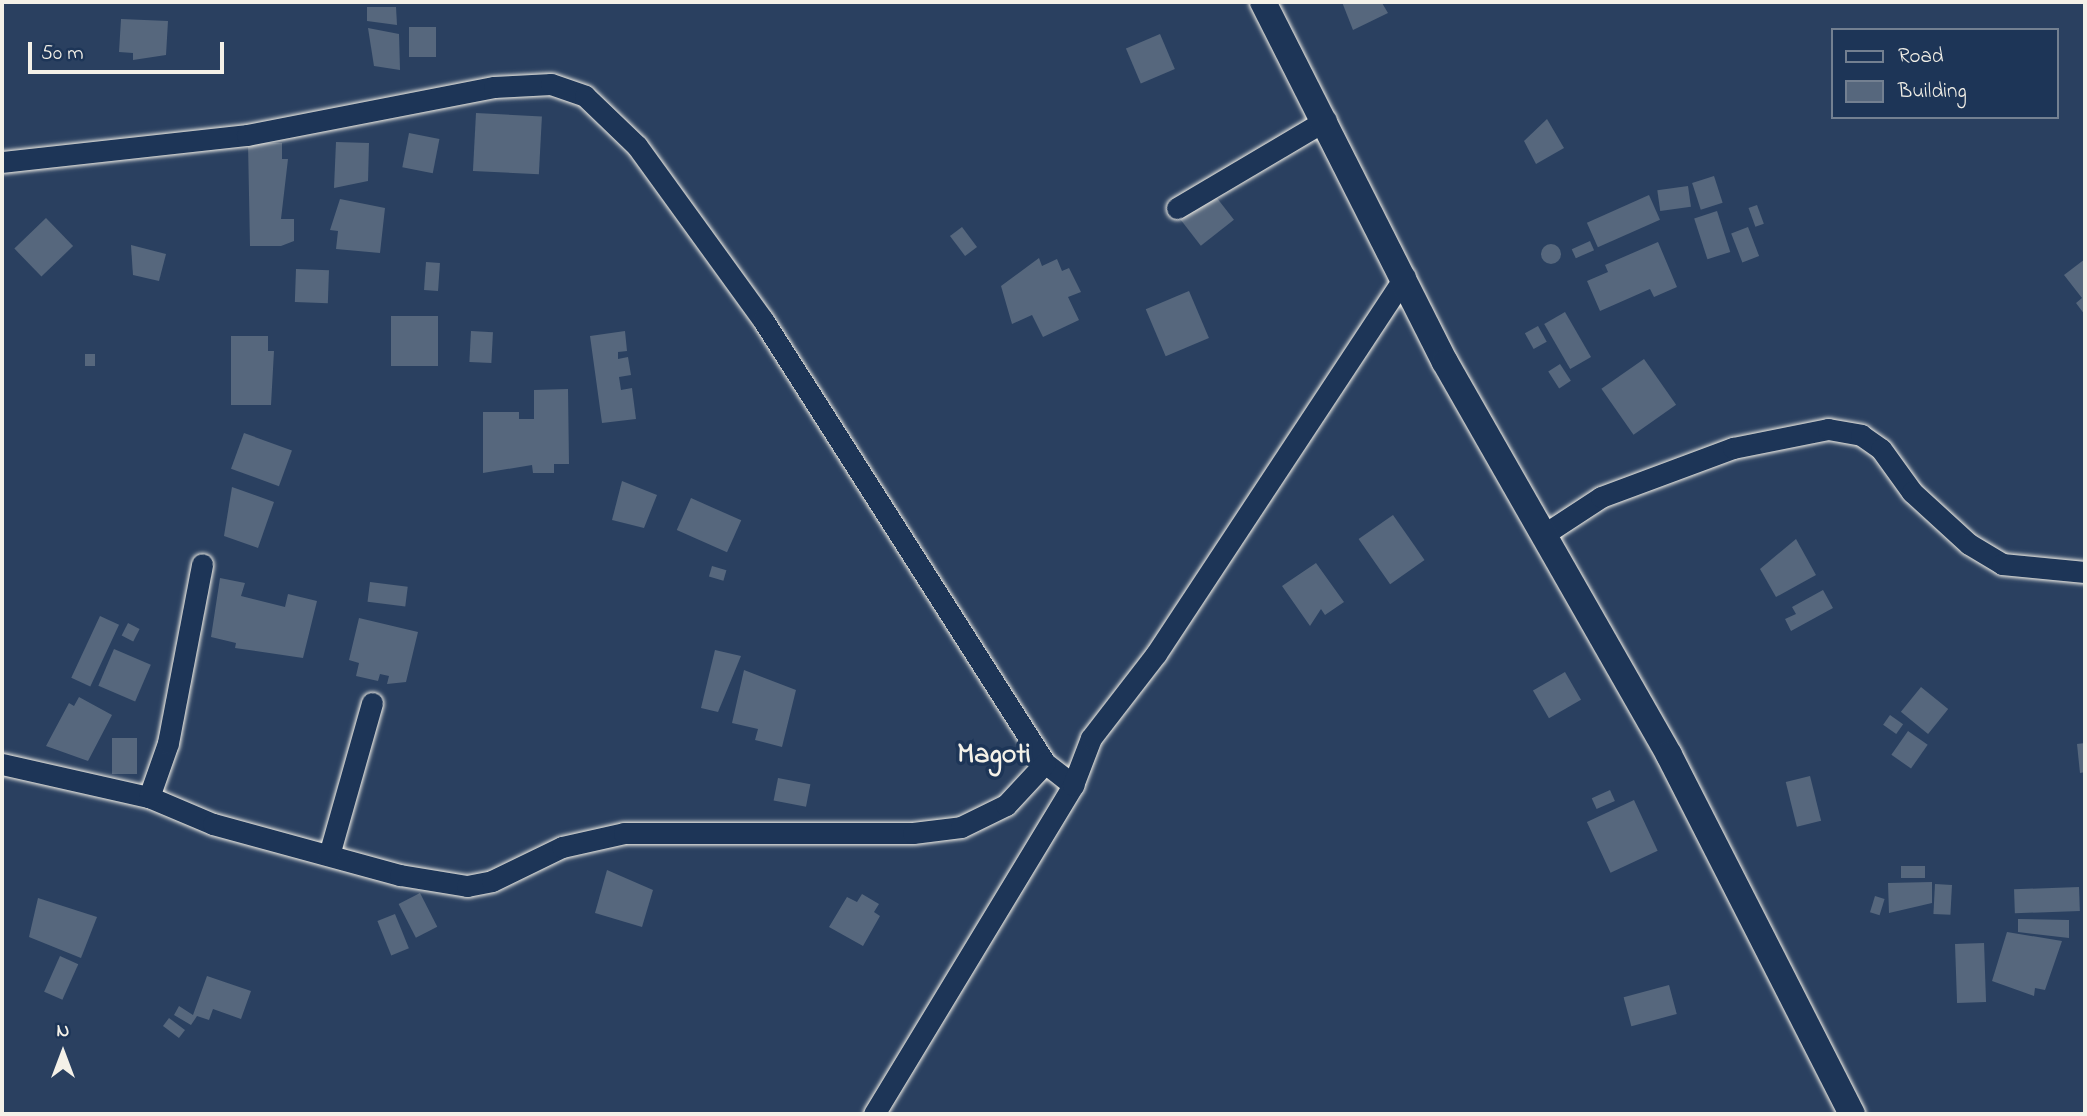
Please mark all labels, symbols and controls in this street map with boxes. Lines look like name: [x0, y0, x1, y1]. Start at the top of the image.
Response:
scale bar: [32, 28, 228, 72]
legend: [1832, 28, 2059, 119]
text: 50 m: [41, 39, 84, 69]
text: Road: [1898, 42, 1944, 72]
text: Building: [1898, 77, 1967, 107]
district label: Magoti: [957, 739, 1031, 773]
north arrow: [28, 1018, 98, 1088]
text: N: [57, 1018, 69, 1045]

